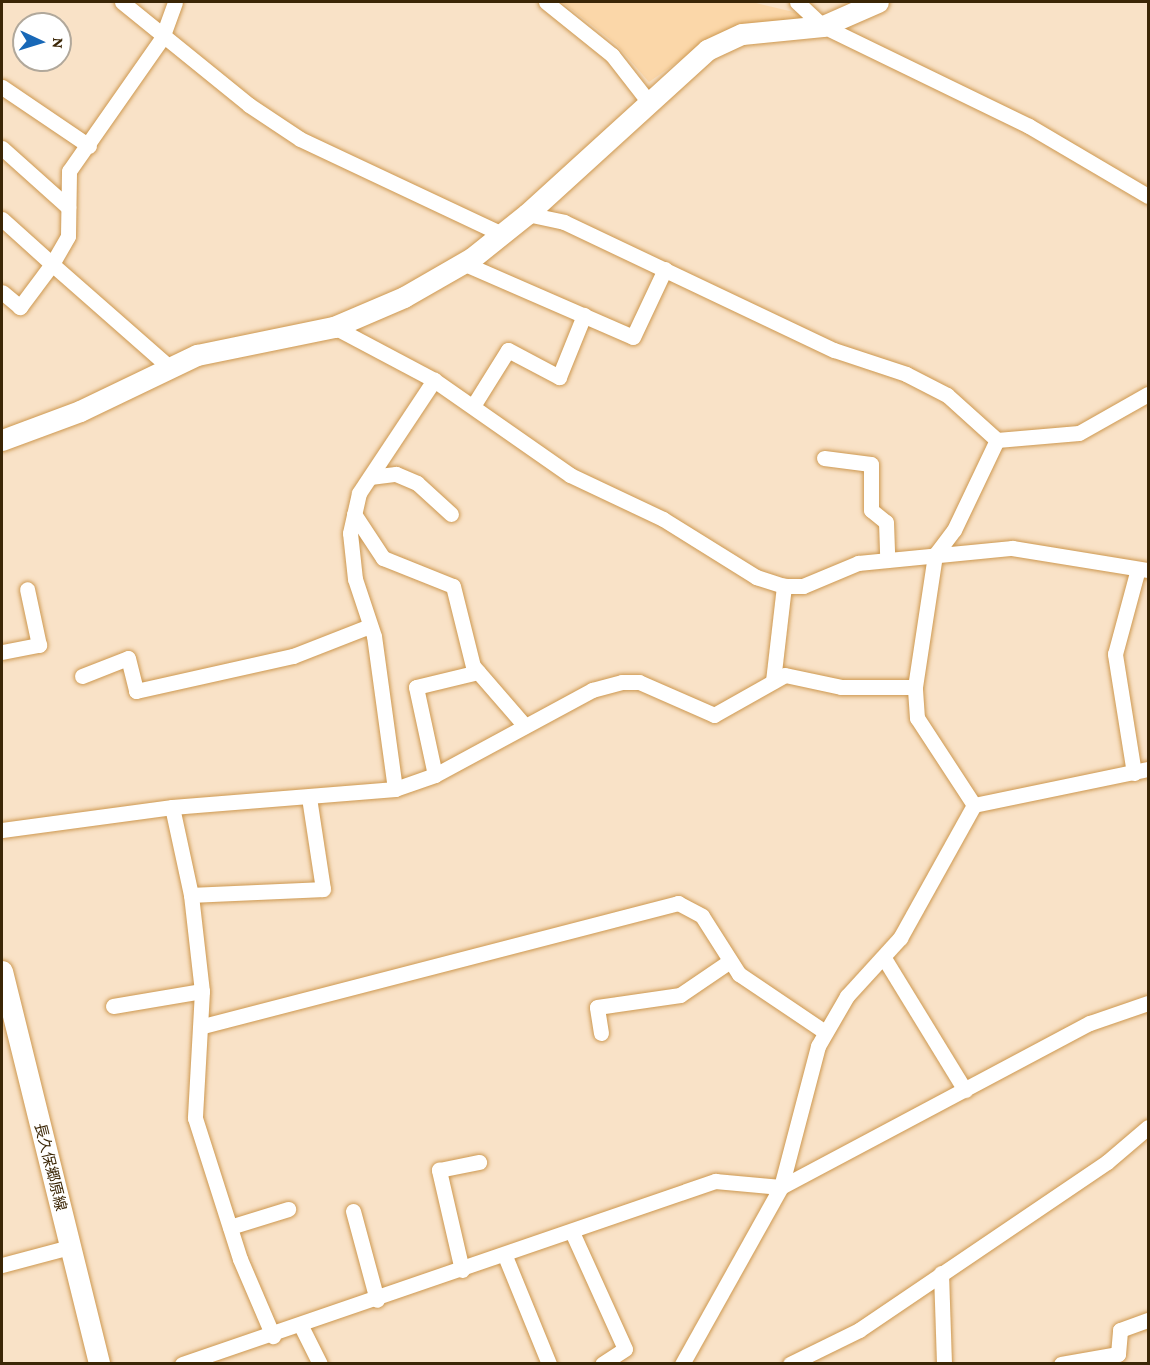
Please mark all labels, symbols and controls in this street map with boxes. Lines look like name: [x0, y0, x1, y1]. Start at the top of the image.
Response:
north arrow: [12, 12, 72, 72]
text: N: [50, 37, 67, 49]
street label: 長久保郷原線: [30, 1121, 70, 1213]

